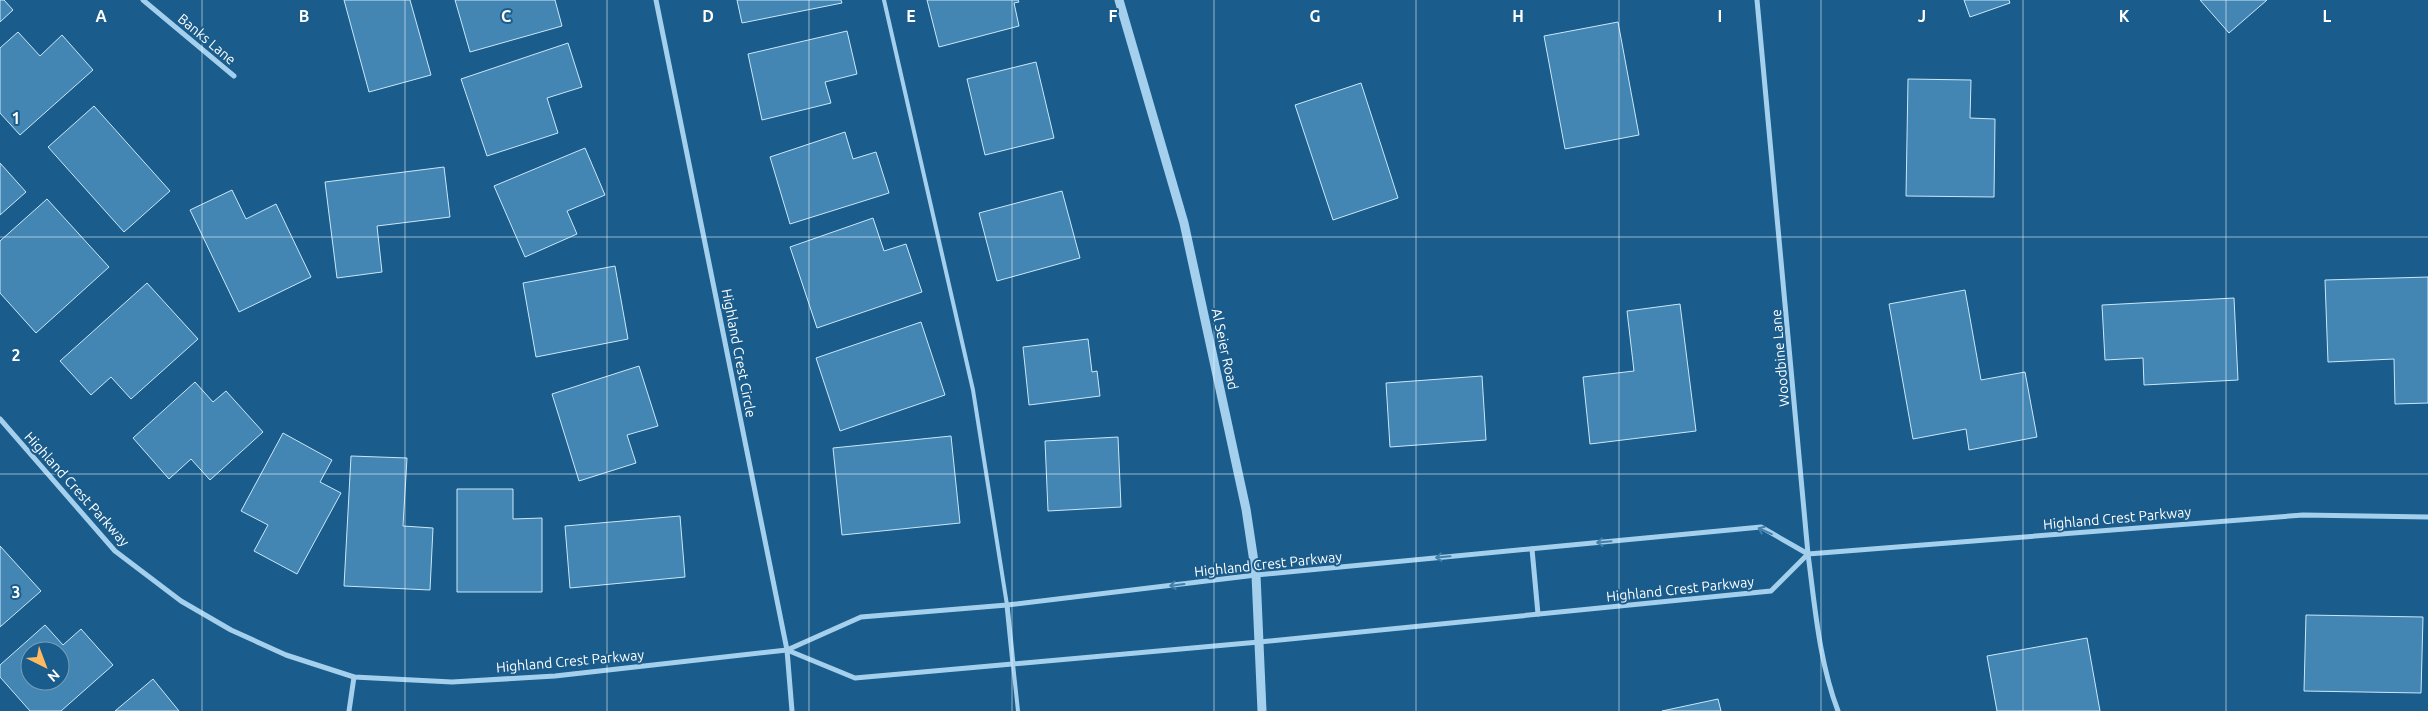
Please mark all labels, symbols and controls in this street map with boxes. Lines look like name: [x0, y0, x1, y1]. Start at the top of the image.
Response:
text: A: [95, 7, 107, 25]
text: B: [299, 7, 309, 25]
text: C: [501, 7, 511, 25]
text: D: [702, 7, 714, 25]
text: E: [906, 7, 916, 25]
text: F: [1109, 7, 1118, 25]
text: G: [1309, 7, 1321, 25]
text: H: [1512, 7, 1524, 25]
text: I: [1718, 7, 1722, 25]
text: J: [1918, 7, 1926, 25]
text: K: [2119, 7, 2130, 25]
text: L: [2323, 7, 2332, 25]
street label: Banks Lane: [175, 10, 239, 68]
text: 1: [11, 109, 21, 127]
street label: Highland Crest Circle: [719, 287, 759, 419]
street label: Al Seier Road: [1209, 307, 1241, 391]
street label: Woodbine Lane: [1768, 309, 1792, 407]
text: 2: [11, 346, 21, 364]
street label: Highland Crest Parkway: [21, 428, 133, 550]
street label: Highland Crest Parkway: [2042, 504, 2192, 532]
one-way arrow: [1758, 526, 1773, 535]
one-way arrow: [1597, 537, 1613, 547]
street label: Highland Crest Parkway: [1193, 548, 1343, 580]
one-way arrow: [1435, 553, 1451, 562]
street label: Highland Crest Parkway: [1605, 573, 1755, 605]
one-way arrow: [1169, 580, 1185, 590]
text: 3: [11, 583, 21, 601]
north arrow: [20, 641, 70, 691]
street label: Highland Crest Parkway: [495, 647, 645, 675]
text: N: [44, 666, 63, 685]

